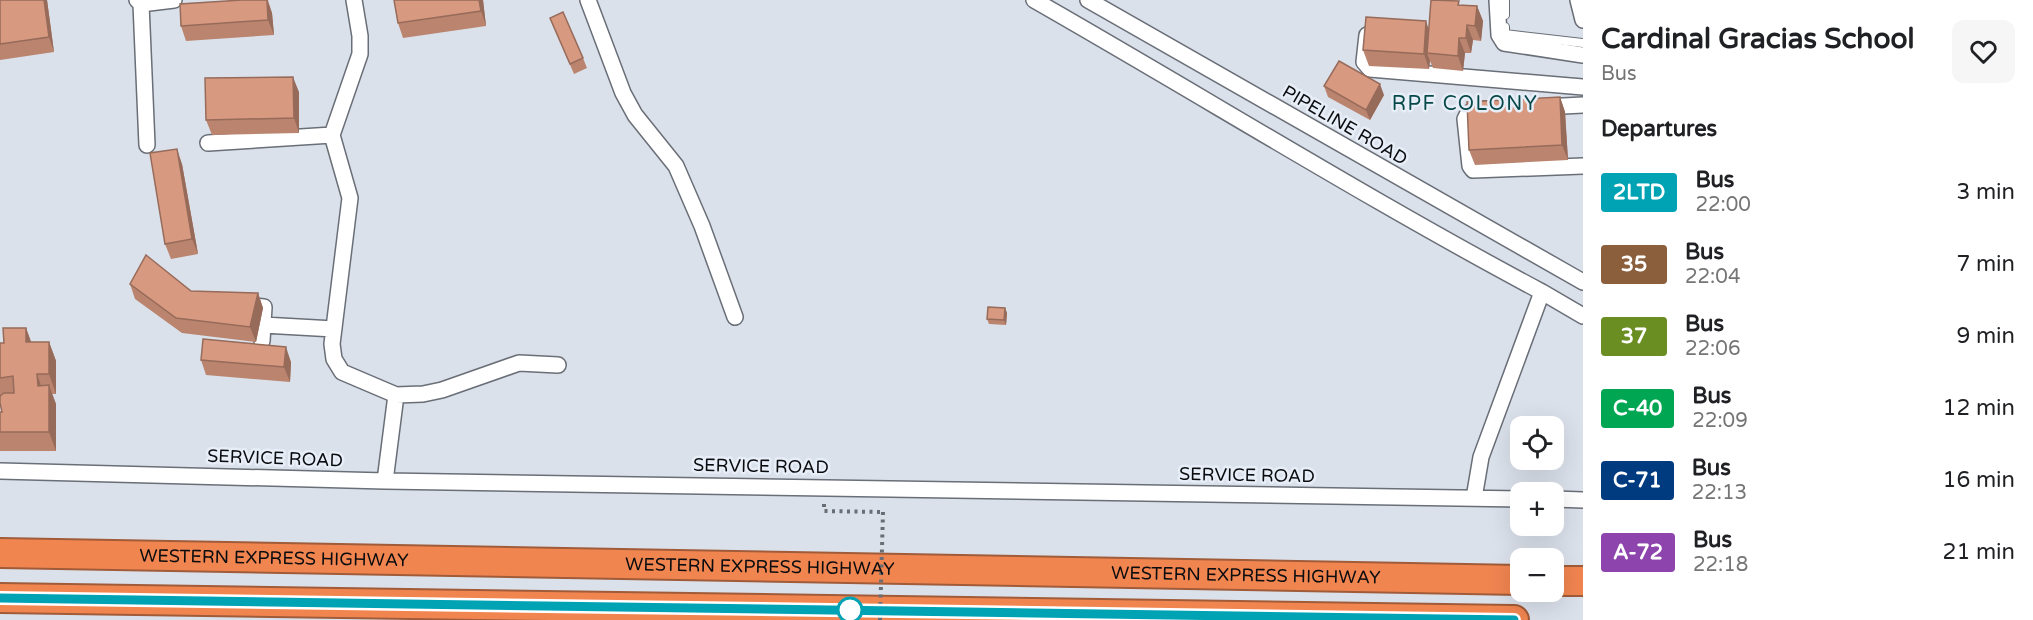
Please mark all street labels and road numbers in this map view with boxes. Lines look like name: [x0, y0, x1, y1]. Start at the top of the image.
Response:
street label: PIPELINE ROAD: [1278, 80, 1412, 170]
street label: SERVICE ROAD: [207, 445, 343, 471]
street label: SERVICE ROAD: [693, 454, 829, 478]
street label: SERVICE ROAD: [1179, 463, 1315, 487]
street label: WESTERN EXPRESS HIGHWAY: [139, 544, 409, 571]
street label: WESTERN EXPRESS HIGHWAY: [625, 553, 895, 580]
street label: WESTERN EXPRESS HIGHWAY: [1111, 562, 1381, 589]

